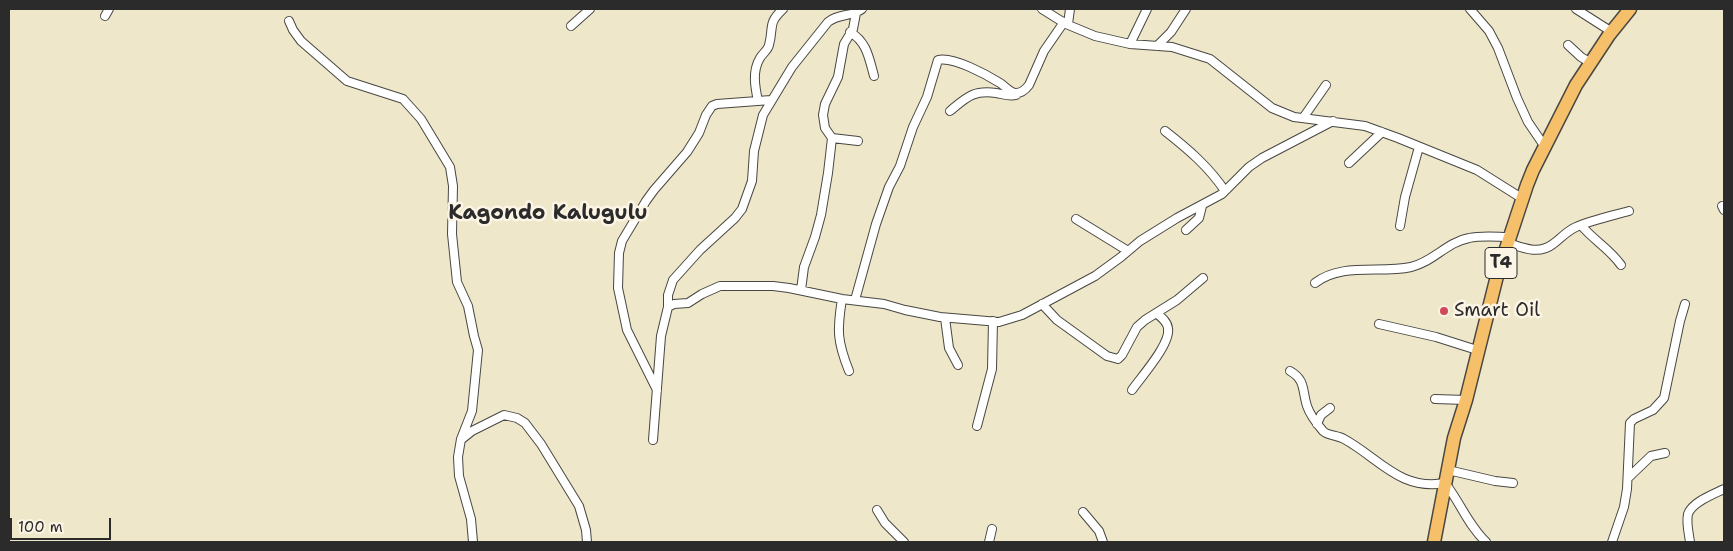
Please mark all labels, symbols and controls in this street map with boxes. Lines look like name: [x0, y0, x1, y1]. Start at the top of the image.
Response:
district label: Kagondo Kalugulu: [448, 201, 648, 227]
road number: T4: [1485, 248, 1517, 278]
place label: Smart Oil: [1454, 300, 1540, 322]
marker: Smart Oil: [1438, 305, 1450, 317]
scale bar: [12, 508, 114, 540]
text: 100 m: [18, 517, 63, 537]

